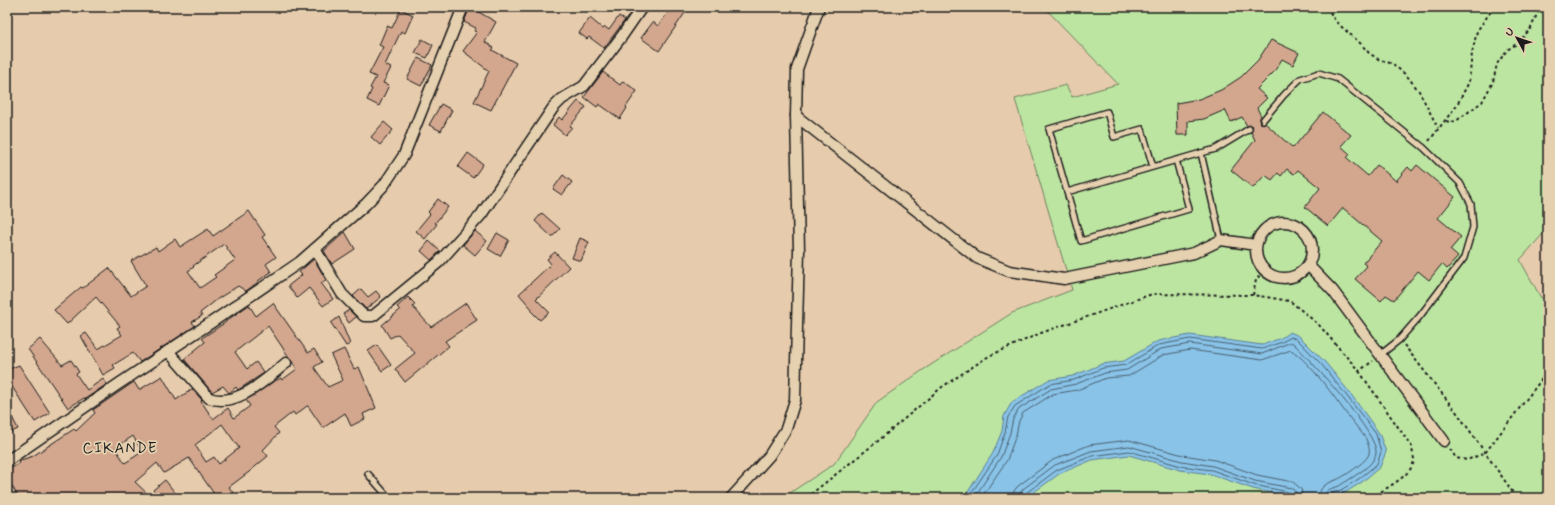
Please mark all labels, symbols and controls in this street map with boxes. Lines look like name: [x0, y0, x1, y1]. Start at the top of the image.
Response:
north arrow: [1497, 18, 1537, 58]
text: U: [1502, 25, 1518, 39]
district label: CIKANDE: [82, 439, 158, 459]

